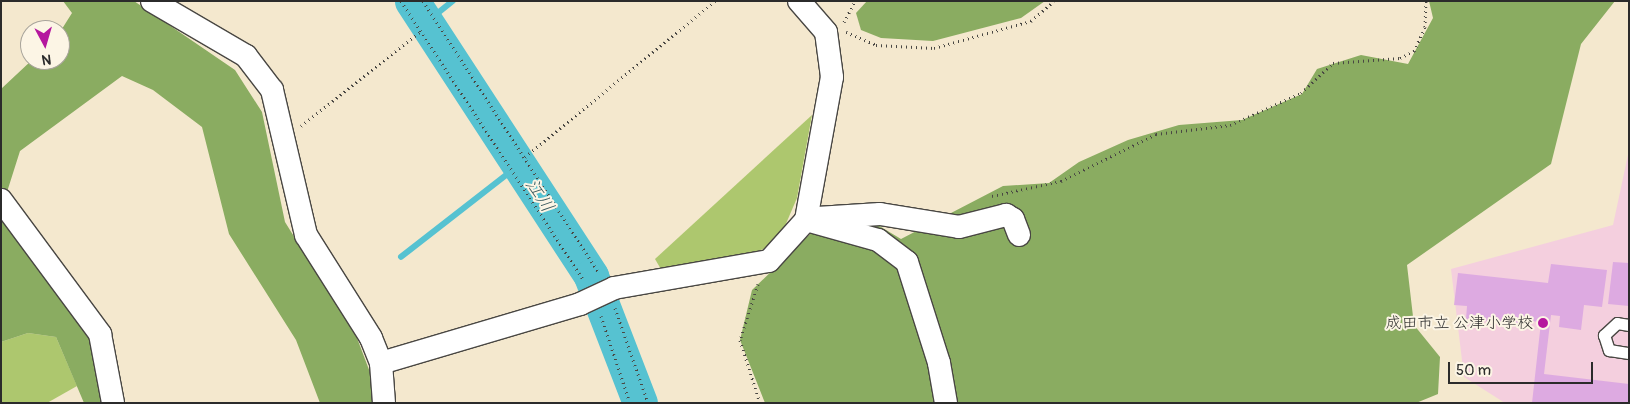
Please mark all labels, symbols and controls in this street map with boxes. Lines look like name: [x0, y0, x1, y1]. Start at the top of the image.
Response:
north arrow: [20, 20, 70, 70]
text: N: [41, 50, 52, 68]
water label: 江川: [520, 175, 558, 217]
place label: 成田市立 公津小学校: [1386, 313, 1533, 333]
marker: 成田市立 公津小学校: [1537, 317, 1549, 329]
scale bar: [1450, 352, 1595, 384]
text: 50 m: [1456, 361, 1491, 380]

